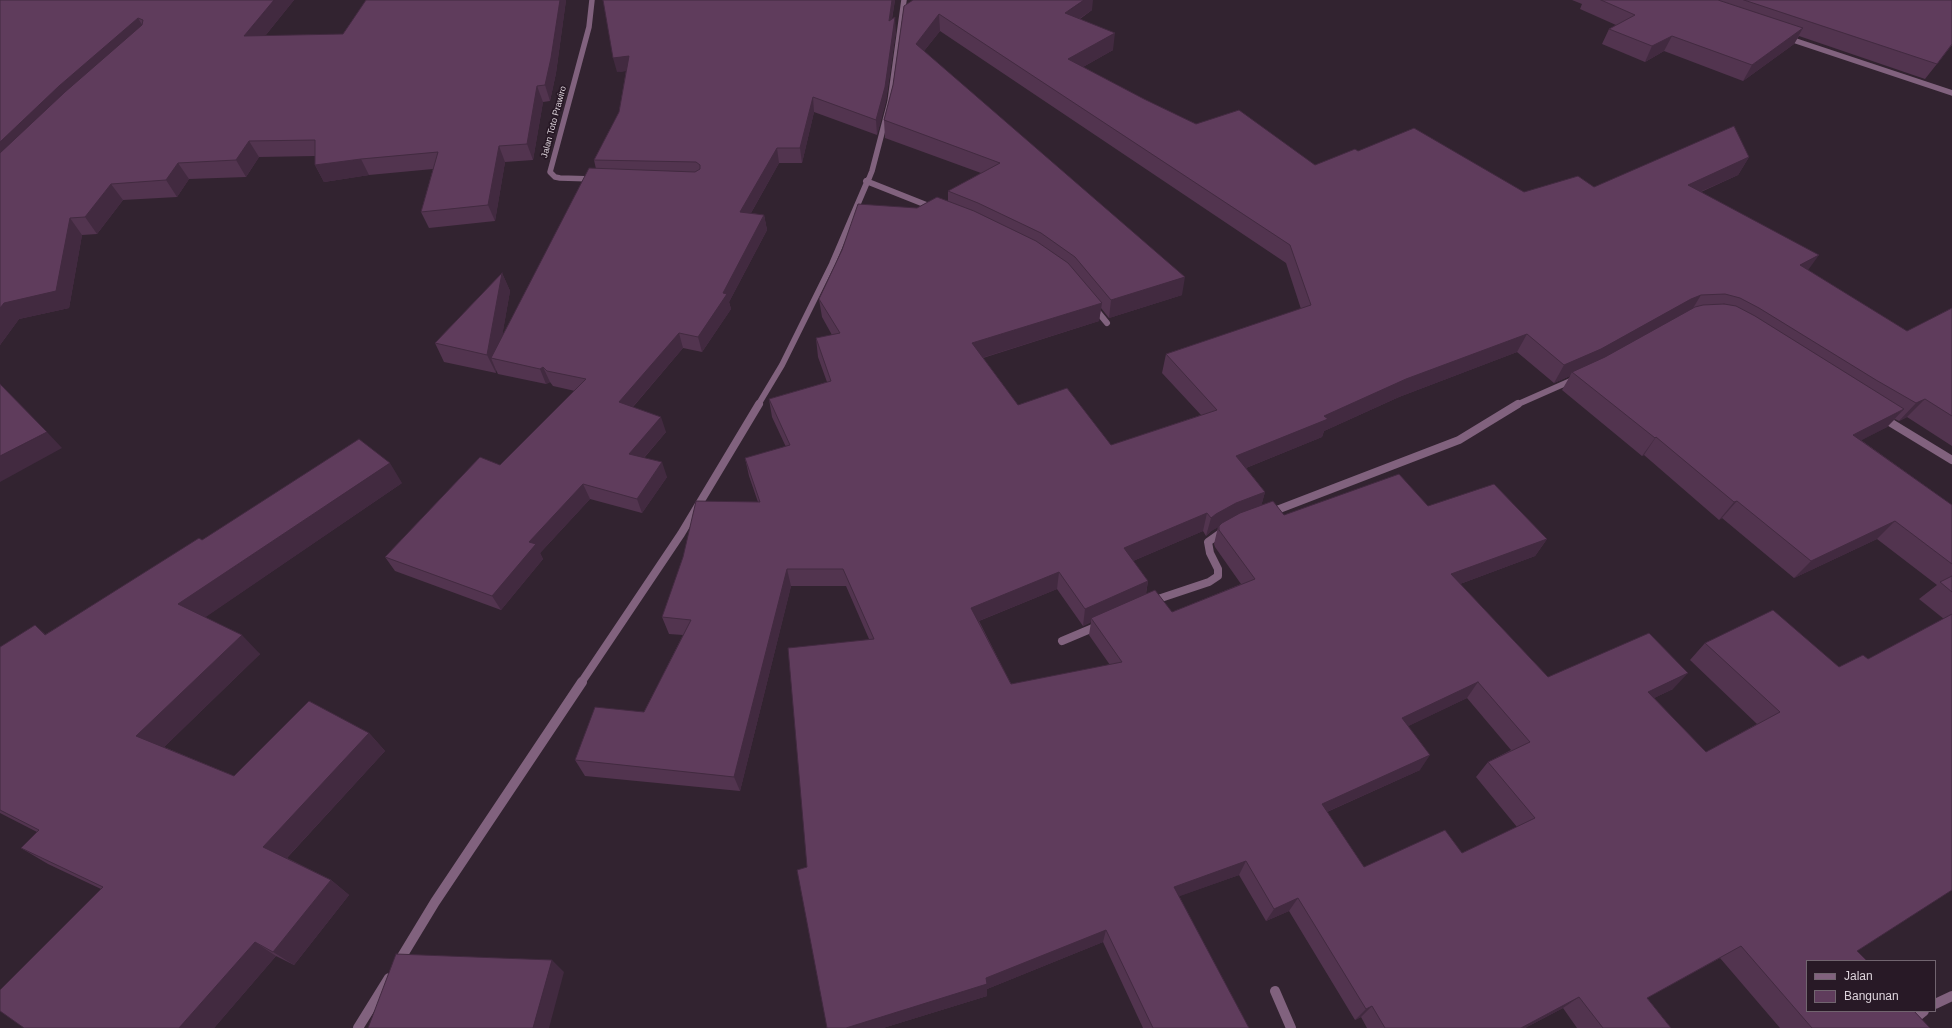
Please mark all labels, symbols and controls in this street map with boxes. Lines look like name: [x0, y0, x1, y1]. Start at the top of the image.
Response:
street label: Jalan Toto Prawiro: [539, 85, 569, 159]
legend: [1806, 960, 1936, 1012]
text: Jalan: [1844, 969, 1873, 983]
text: Bangunan: [1844, 989, 1899, 1003]

